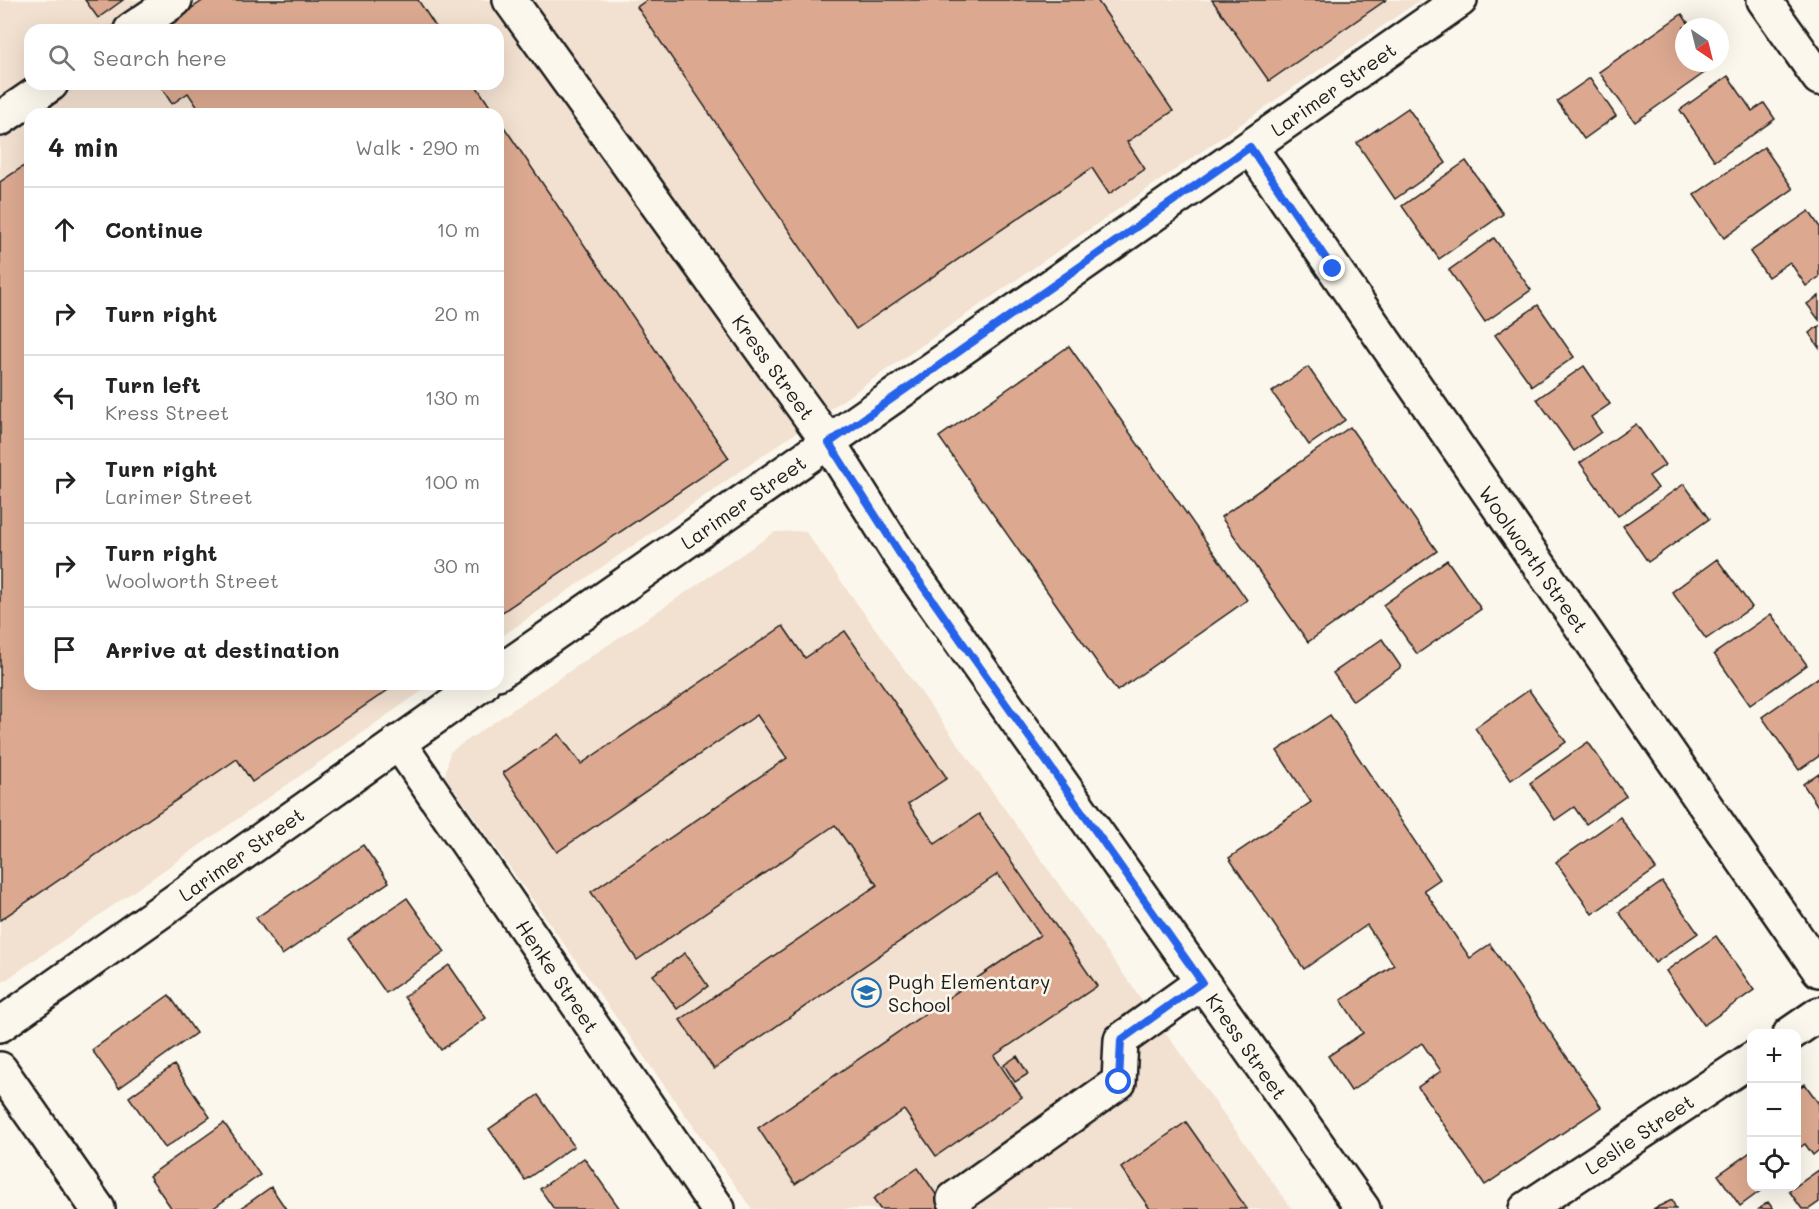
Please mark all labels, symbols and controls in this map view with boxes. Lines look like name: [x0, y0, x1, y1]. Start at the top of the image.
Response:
north arrow: [1675, 18, 1729, 72]
search box: [24, 24, 504, 90]
street label: Larimer Street: [1265, 36, 1401, 142]
icon: search: [45, 41, 78, 74]
text: Search here: [93, 43, 227, 72]
text: 4 min: [48, 130, 118, 164]
text: Walk · 290 m: [355, 134, 480, 160]
icon: ahead: [48, 213, 81, 246]
text: Continue: [105, 215, 203, 244]
text: 10 m: [436, 216, 480, 242]
route end: [1319, 255, 1345, 281]
icon: right: [48, 297, 81, 330]
text: Turn right: [105, 299, 217, 328]
text: 20 m: [434, 300, 480, 326]
street label: Kress Street: [727, 309, 821, 425]
text: Turn left: [105, 370, 201, 399]
icon: left: [48, 381, 81, 414]
text: 130 m: [425, 384, 480, 410]
text: Kress Street: [105, 399, 229, 425]
street label: Larimer Street: [675, 449, 811, 555]
text: Turn right: [105, 454, 217, 483]
icon: right: [48, 465, 81, 498]
text: 100 m: [424, 468, 480, 494]
street label: Woolworth Street: [1473, 480, 1595, 638]
text: Larimer Street: [105, 483, 253, 509]
text: Turn right: [105, 538, 217, 567]
icon: right: [48, 549, 81, 582]
text: 30 m: [434, 552, 480, 578]
text: Woolworth Street: [105, 567, 279, 593]
icon: arrive: [48, 633, 81, 666]
text: Arrive at destination: [105, 635, 340, 664]
street label: Larimer Street: [173, 801, 309, 907]
street label: Henke Street: [511, 915, 605, 1037]
place label: Pugh Elementary School: [888, 968, 1050, 1017]
school or university icon: Pugh Elementary School: [851, 976, 883, 1008]
street label: Kress Street: [1201, 988, 1293, 1104]
map controls: [1747, 1029, 1801, 1191]
button: +: [1747, 1029, 1801, 1083]
route start: [1105, 1068, 1131, 1094]
button: −: [1747, 1083, 1801, 1137]
street label: Leslie Street: [1579, 1088, 1699, 1180]
button: locate: [1747, 1137, 1801, 1191]

